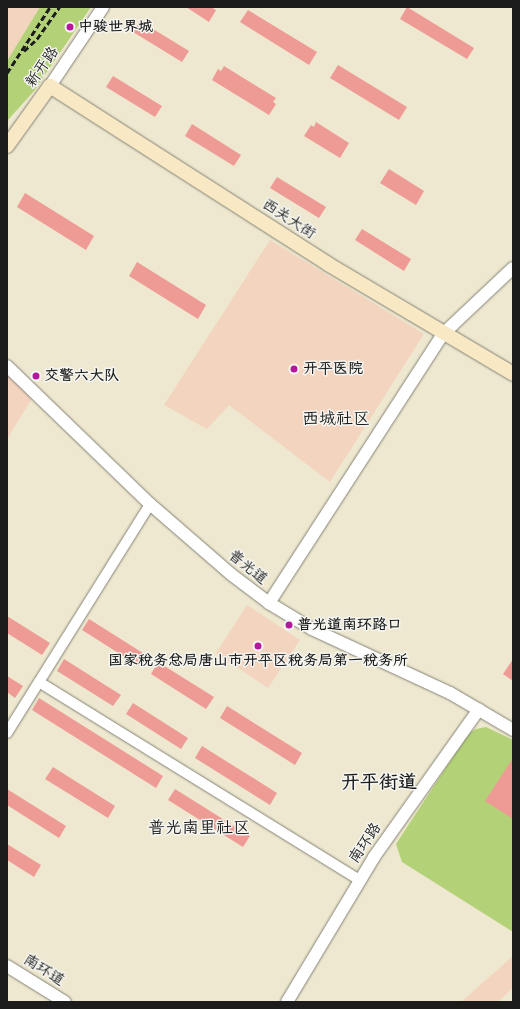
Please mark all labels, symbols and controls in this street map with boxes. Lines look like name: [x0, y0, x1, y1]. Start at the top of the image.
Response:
place label: 中骏世界城: [78, 18, 153, 36]
marker: 中骏世界城: [65, 22, 75, 32]
street label: 新开路: [22, 43, 62, 91]
street label: 西关大街: [259, 195, 319, 243]
place label: 开平医院: [303, 360, 363, 378]
marker: 开平医院: [288, 363, 300, 375]
place label: 交警六大队: [44, 367, 119, 385]
marker: 交警六大队: [31, 371, 41, 381]
district label: 西城社区: [302, 409, 370, 429]
street label: 普光道: [225, 546, 271, 588]
place label: 普光道南环路口: [297, 616, 402, 634]
marker: 普光道南环路口: [284, 620, 294, 630]
marker: 国家税务总局唐山市开平区税务局第一税务所: [253, 641, 263, 651]
place label: 国家税务总局唐山市开平区税务局第一税务所: [108, 652, 408, 670]
district label: 开平街道: [341, 771, 417, 793]
district label: 普光南里社区: [148, 818, 250, 838]
street label: 南环路: [345, 819, 385, 867]
street label: 南环道: [20, 950, 68, 990]

